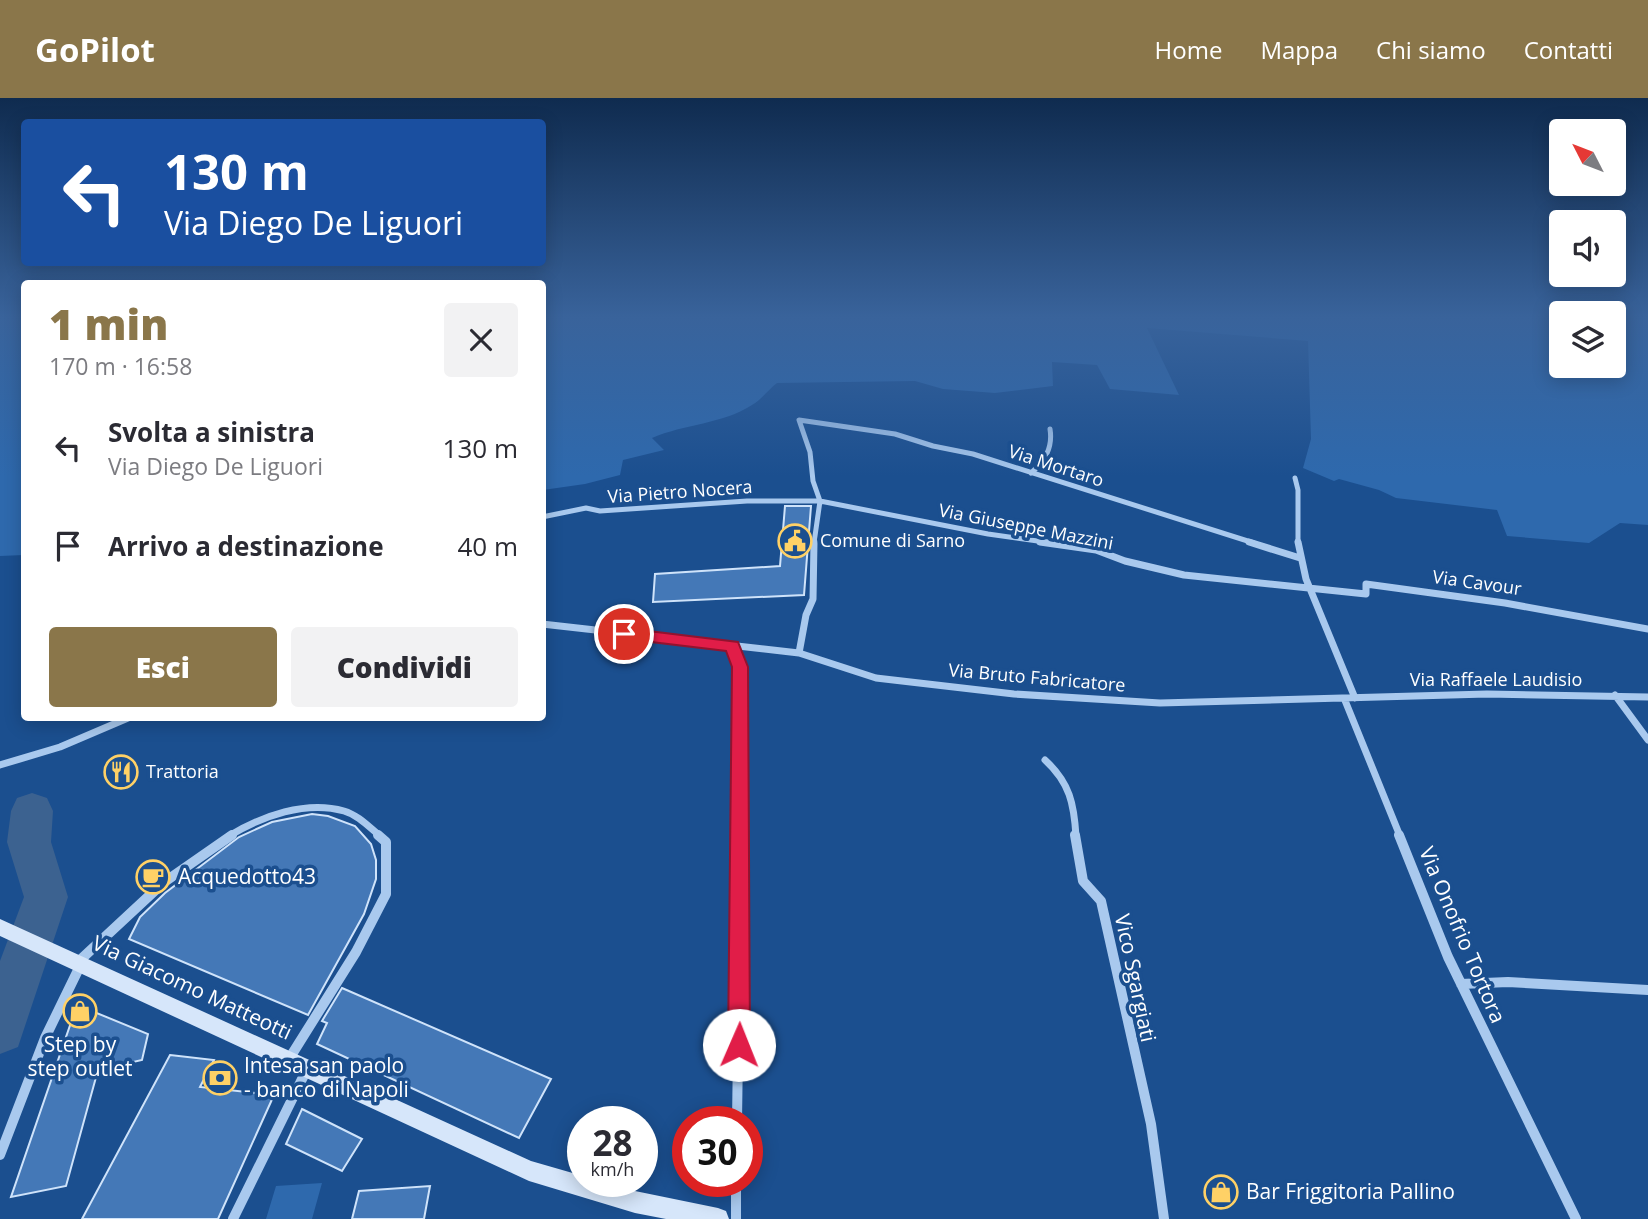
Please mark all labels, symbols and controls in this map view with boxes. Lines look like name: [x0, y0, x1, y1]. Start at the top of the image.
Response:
text: GoPilot: [35, 27, 155, 72]
text: Home: [1155, 33, 1222, 66]
text: Mappa: [1260, 33, 1338, 66]
text: Chi siamo: [1376, 33, 1486, 66]
text: Contatti: [1524, 33, 1613, 66]
north arrow: [1549, 119, 1626, 196]
map controls: [1549, 119, 1626, 378]
text: 130 m: [164, 138, 309, 204]
icon: left: [49, 147, 140, 238]
text: Via Diego De Liguori: [164, 201, 463, 244]
button: sound: [1549, 210, 1626, 287]
text: 1 min: [49, 295, 168, 352]
button: layers: [1549, 301, 1626, 378]
button: close: [444, 303, 518, 377]
text: 170 m · 16:58: [49, 350, 192, 382]
text: Svolta a sinistra: [108, 414, 315, 450]
icon: left: [49, 429, 87, 467]
text: 130 m: [443, 430, 518, 466]
street label: Via Mortaro: [1006, 438, 1107, 492]
text: Via Diego De Liguori: [108, 450, 323, 482]
street label: Via Pietro Nocera: [607, 474, 753, 508]
street label: Via Giuseppe Mazzini: [937, 497, 1116, 555]
public building icon: Comune di Sarno: [776, 522, 814, 560]
icon: arrive: [49, 527, 87, 565]
text: Arrivo a destinazione: [108, 528, 384, 564]
text: 40 m: [457, 528, 518, 564]
place label: Comune di Sarno: [820, 528, 965, 552]
street label: Via Cavour: [1431, 564, 1524, 600]
pin: [594, 604, 654, 664]
icon: arrive: [605, 615, 643, 653]
button: Esci: [49, 627, 277, 707]
button: Condividi: [291, 627, 518, 707]
street label: Via Bruto Fabricatore: [948, 657, 1127, 697]
street label: Via Raffaele Laudisio: [1410, 667, 1582, 691]
restaurant icon: Trattoria: [102, 753, 140, 791]
place label: Trattoria: [146, 759, 219, 783]
street label: Via Onofrio Tortora: [1413, 842, 1513, 1027]
cafe icon: Acquedotto43: [134, 858, 172, 896]
place label: Acquedotto43: [178, 862, 316, 890]
street label: Vico Sgargiati: [1109, 911, 1163, 1044]
street label: Via Giacomo Matteotti: [88, 928, 297, 1046]
shop icon: Step by step outlet: [61, 992, 99, 1030]
position arrow: [702, 1008, 776, 1082]
place label: Step by step outlet: [27, 1030, 133, 1082]
place label: Intesa san paolo - banco di Napoli: [244, 1051, 409, 1103]
bank icon: Intesa san paolo - banco di Napoli: [201, 1059, 239, 1097]
speed limit sign: 30: [672, 1106, 763, 1197]
text: 28: [592, 1119, 633, 1166]
text: km/h: [591, 1157, 634, 1181]
shop icon: Bar Friggitoria Pallino: [1202, 1173, 1240, 1211]
place label: Bar Friggitoria Pallino: [1246, 1177, 1455, 1205]

